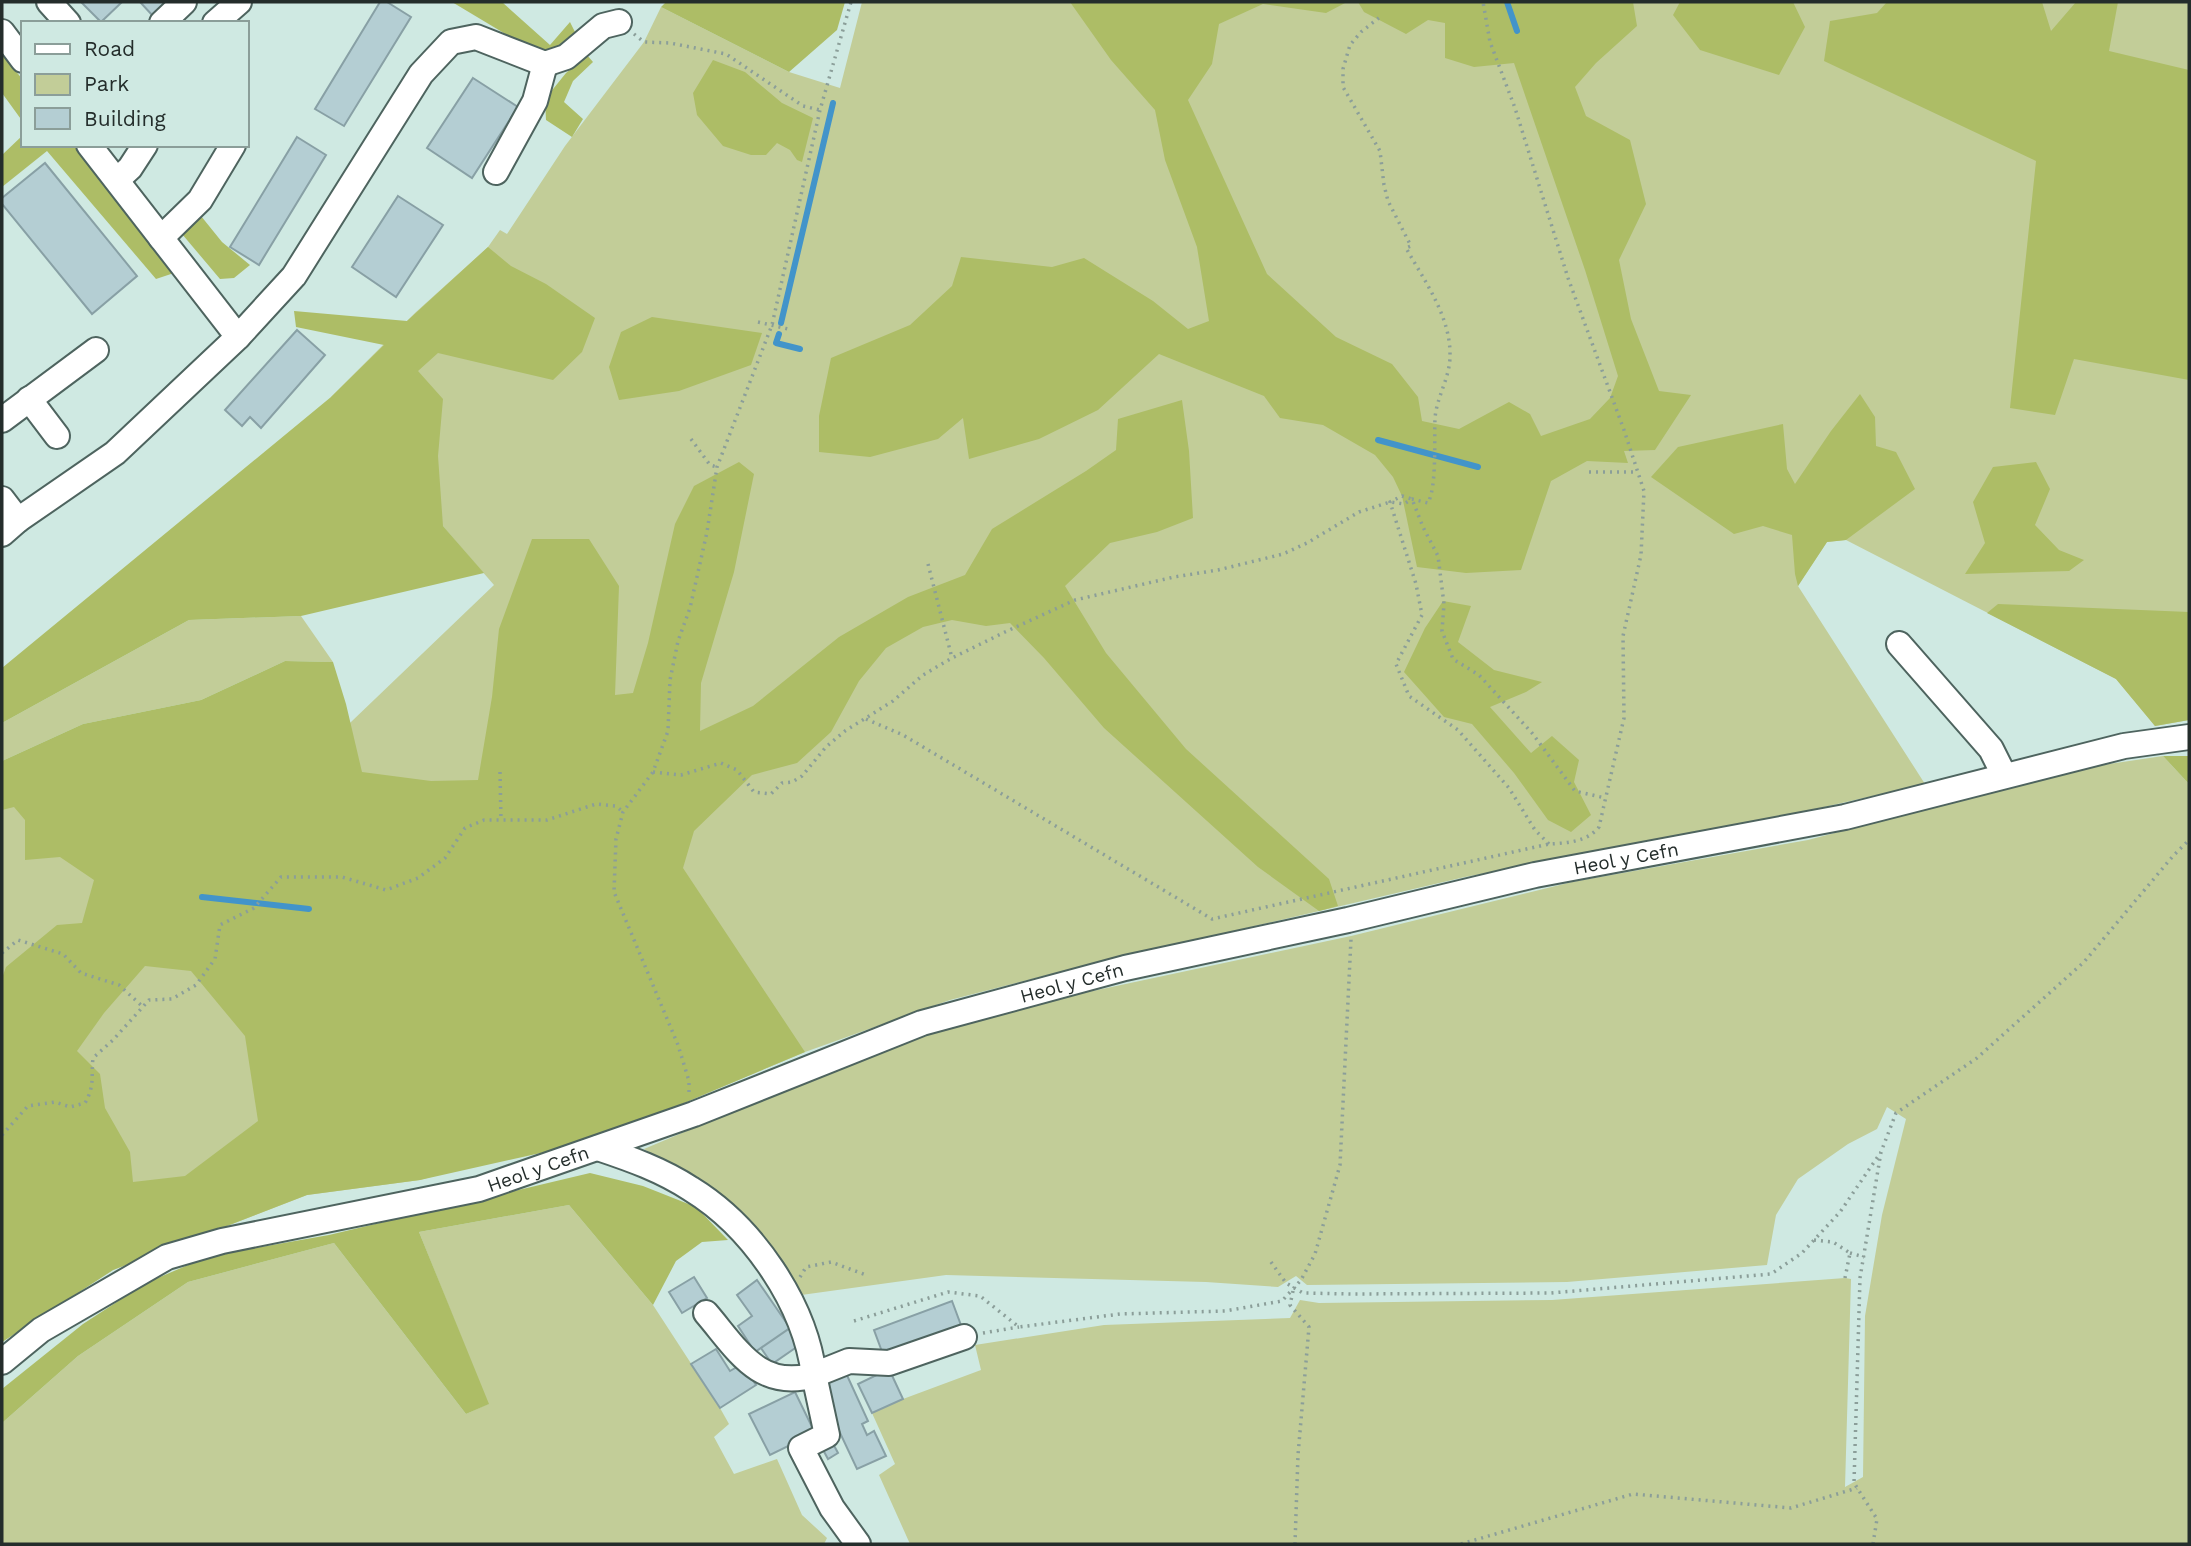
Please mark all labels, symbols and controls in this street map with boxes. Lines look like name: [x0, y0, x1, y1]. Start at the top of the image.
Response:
legend: [21, 21, 248, 147]
text: Road: [84, 36, 135, 61]
text: Park: [84, 71, 129, 96]
text: Building: [84, 106, 166, 131]
street label: Heol y Cefn: [1572, 837, 1680, 879]
street label: Heol y Cefn: [1018, 957, 1126, 1007]
street label: Heol y Cefn: [484, 1140, 592, 1197]

